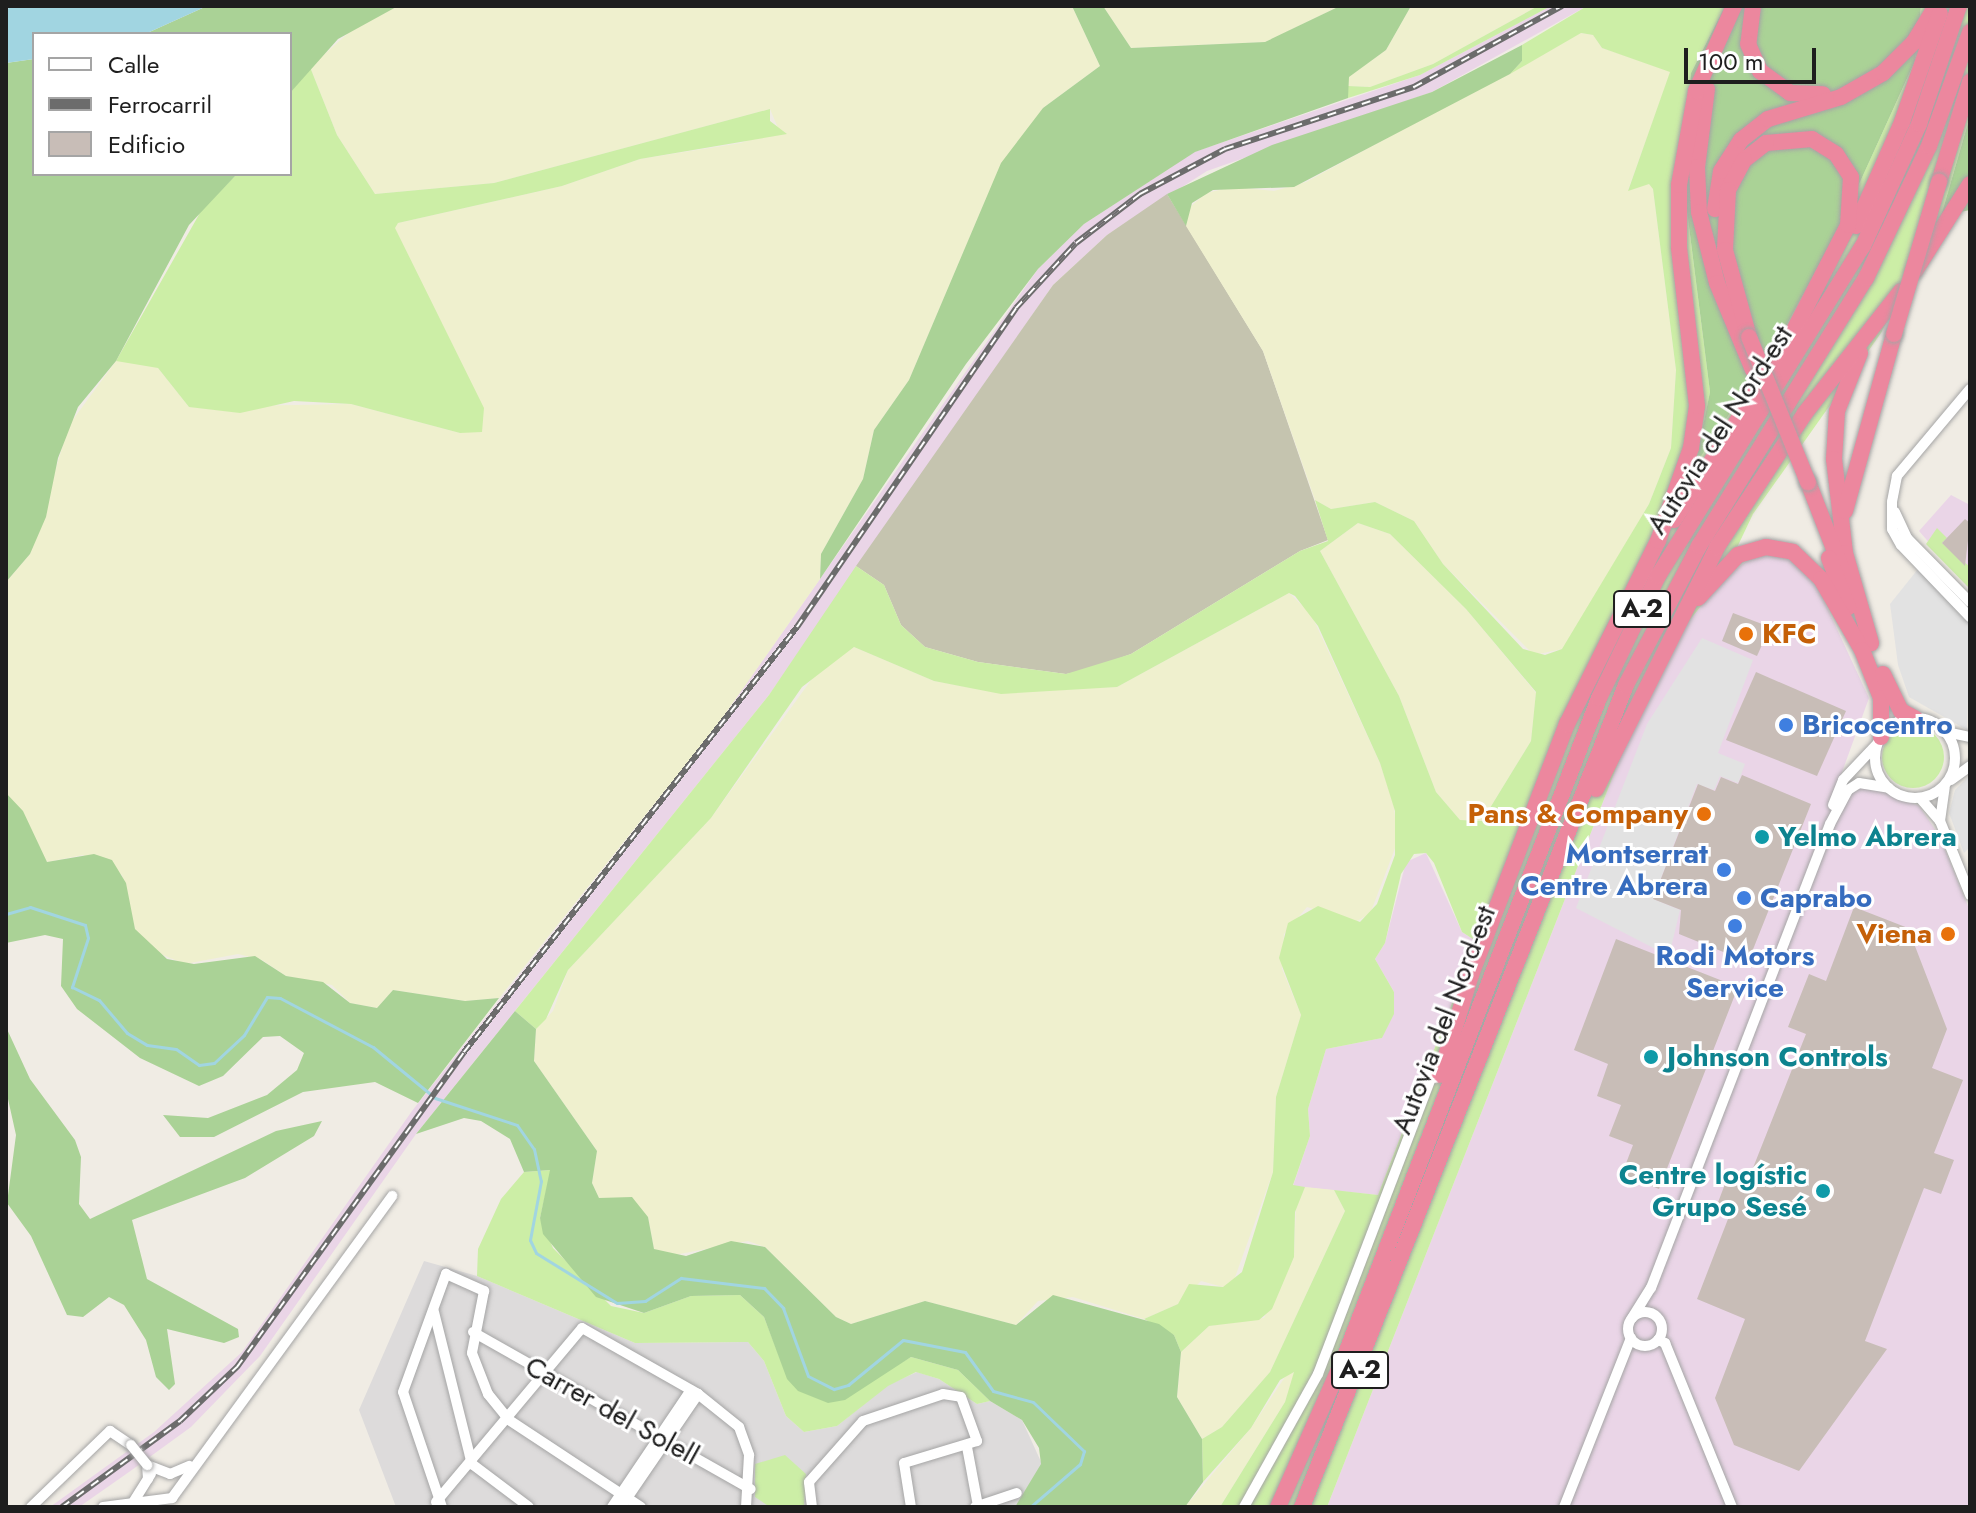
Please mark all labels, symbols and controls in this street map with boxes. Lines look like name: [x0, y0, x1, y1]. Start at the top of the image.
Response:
legend: [32, 32, 292, 176]
scale bar: [1688, 32, 1820, 82]
text: 100 m: [1698, 44, 1764, 79]
text: Calle: [108, 47, 159, 82]
text: Ferrocarril: [108, 87, 212, 122]
text: Edificio: [108, 127, 185, 162]
street label: Autovia del Nord-est: [1640, 319, 1800, 541]
road number: A-2: [1612, 587, 1672, 631]
place label: KFC: [1762, 617, 1817, 651]
marker: KFC: [1737, 625, 1755, 643]
place label: Bricocentro: [1802, 708, 1953, 742]
marker: Bricocentro: [1777, 716, 1795, 734]
place label: Pans & Company: [1468, 797, 1688, 831]
marker: Pans & Company: [1695, 805, 1713, 823]
place label: Yelmo Abrera: [1778, 820, 1957, 854]
marker: Yelmo Abrera: [1753, 828, 1771, 846]
place label: Montserrat Centre Abrera: [1520, 837, 1708, 903]
marker: Montserrat Centre Abrera: [1715, 861, 1733, 879]
place label: Caprabo: [1760, 881, 1872, 915]
marker: Caprabo: [1735, 889, 1753, 907]
street label: Autovia del Nord-est: [1385, 901, 1503, 1139]
marker: Rodi Motors Service: [1726, 917, 1744, 935]
place label: Viena: [1856, 917, 1932, 951]
marker: Viena: [1939, 925, 1957, 943]
place label: Rodi Motors Service: [1655, 939, 1815, 1005]
place label: Johnson Controls: [1667, 1040, 1888, 1074]
marker: Johnson Controls: [1642, 1048, 1660, 1066]
place label: Centre logístic Grupo Sesé: [1619, 1158, 1807, 1224]
marker: Centre logístic Grupo Sesé: [1814, 1182, 1832, 1200]
road number: A-2: [1330, 1348, 1390, 1392]
street label: Carrer del Solell: [519, 1349, 705, 1473]

